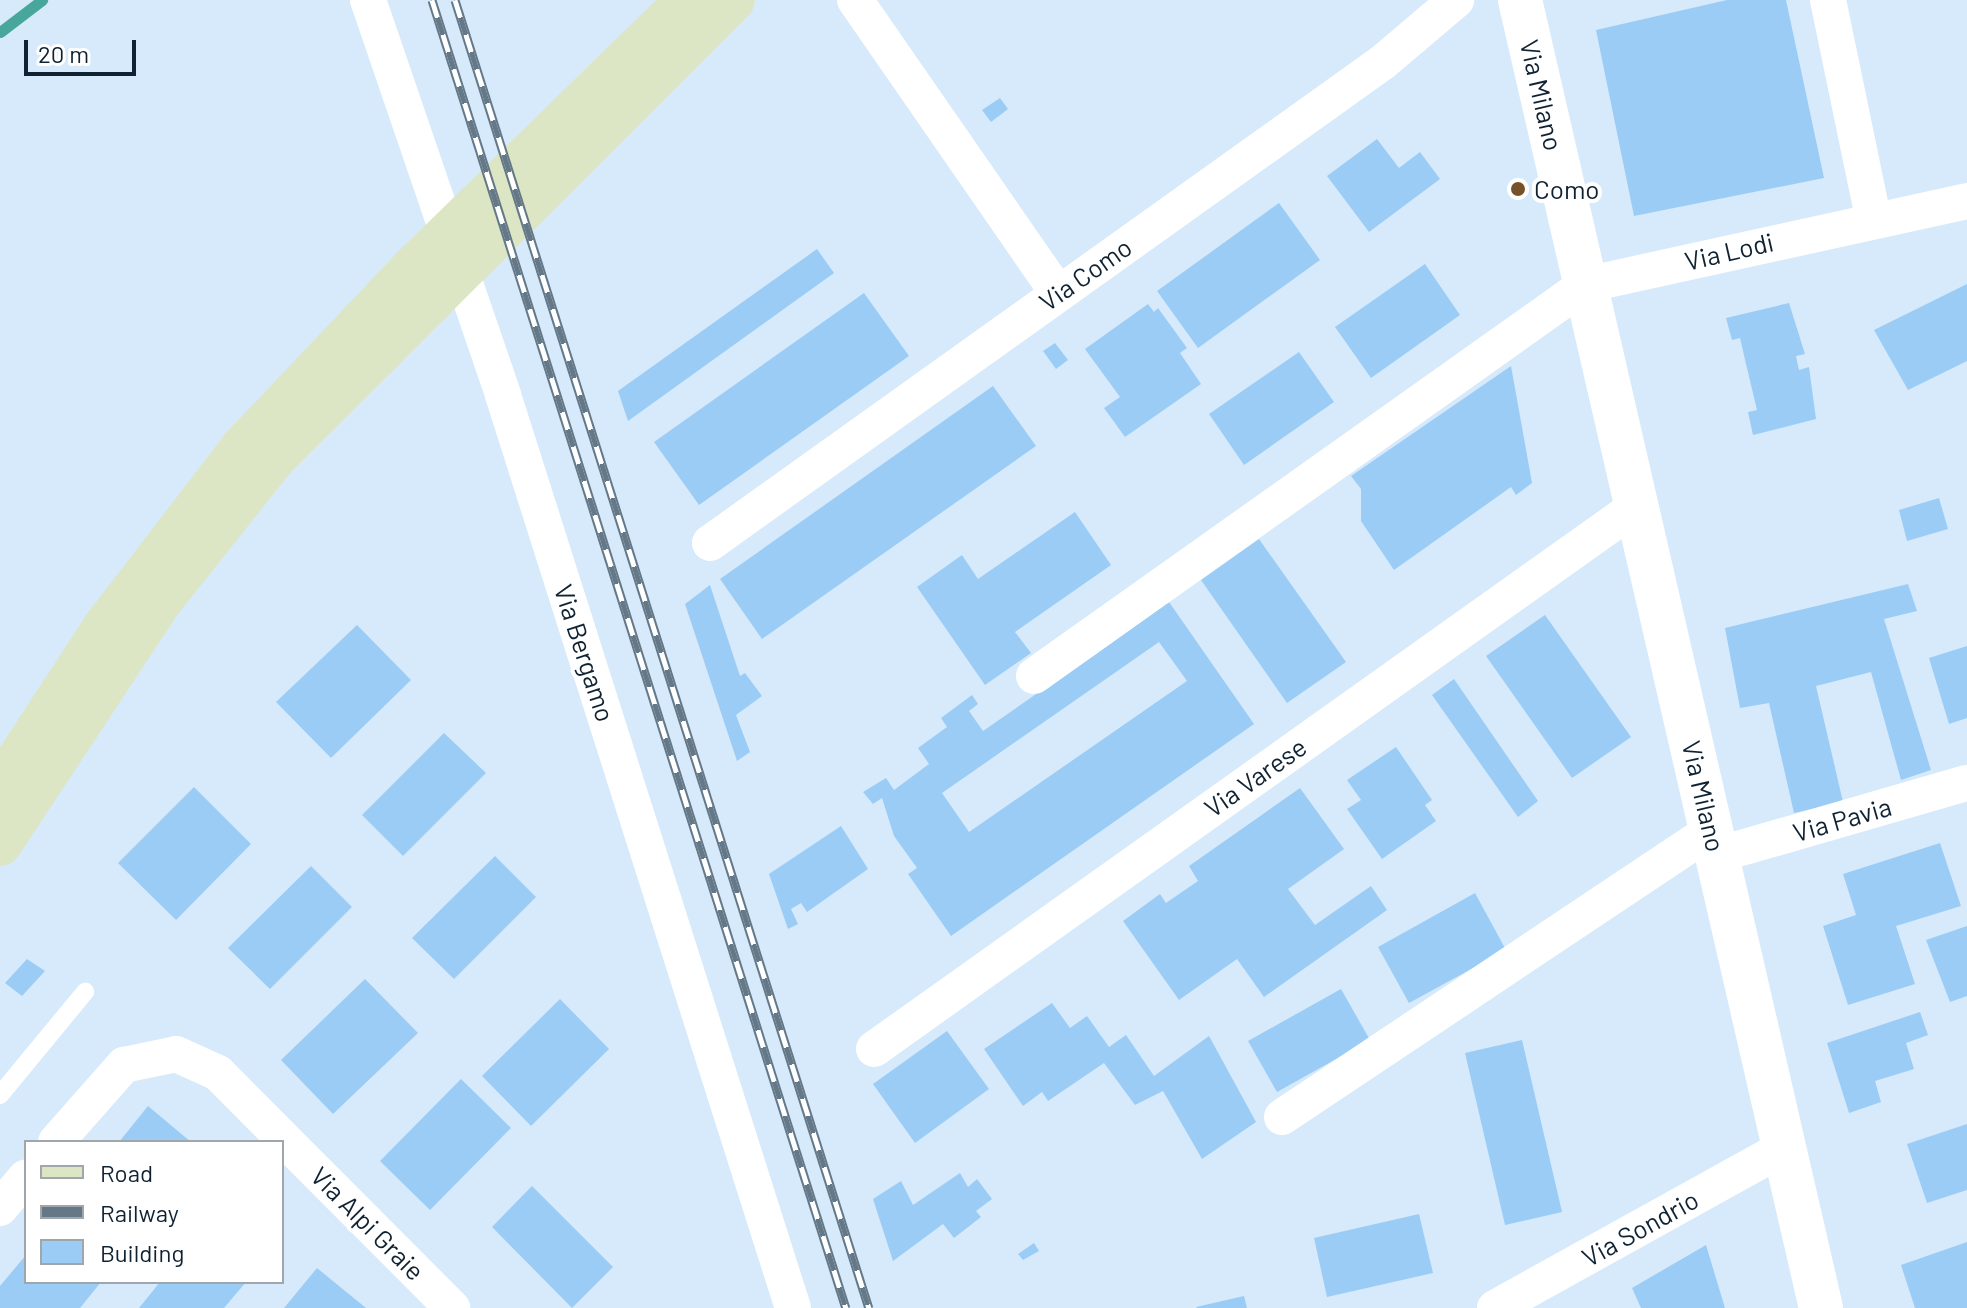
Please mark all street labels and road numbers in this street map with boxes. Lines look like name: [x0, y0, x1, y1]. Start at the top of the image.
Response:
street label: Via Milano: [1514, 36, 1570, 154]
street label: Via Lodi: [1682, 226, 1776, 276]
street label: Via Como: [1033, 231, 1137, 317]
street label: Via Bergamo: [548, 580, 622, 726]
street label: Via Varese: [1198, 731, 1312, 823]
street label: Via Milano: [1676, 737, 1732, 855]
street label: Via Pavia: [1789, 790, 1895, 848]
street label: Via Alpi Graie: [305, 1160, 431, 1286]
street label: Via Sondrio: [1576, 1183, 1704, 1273]

